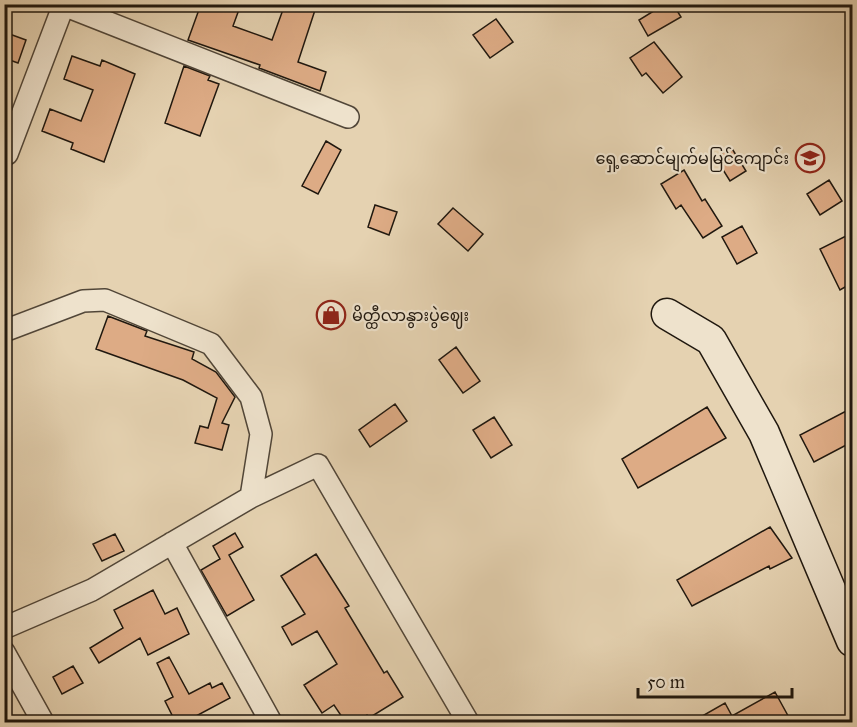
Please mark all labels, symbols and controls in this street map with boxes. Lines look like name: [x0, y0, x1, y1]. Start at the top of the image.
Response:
school or university icon: ရှေ့ဆောင်မျက်မမြင်ကျောင်း: [794, 142, 826, 174]
place label: ရှေ့ဆောင်မျက်မမြင်ကျောင်း: [596, 147, 789, 173]
shop icon: မိတ္ထီလာနွားပွဲဈေး: [315, 299, 347, 331]
place label: မိတ္ထီလာနွားပွဲဈေး: [352, 305, 469, 329]
scale bar: [638, 661, 792, 699]
text: 50 m: [647, 671, 685, 693]

